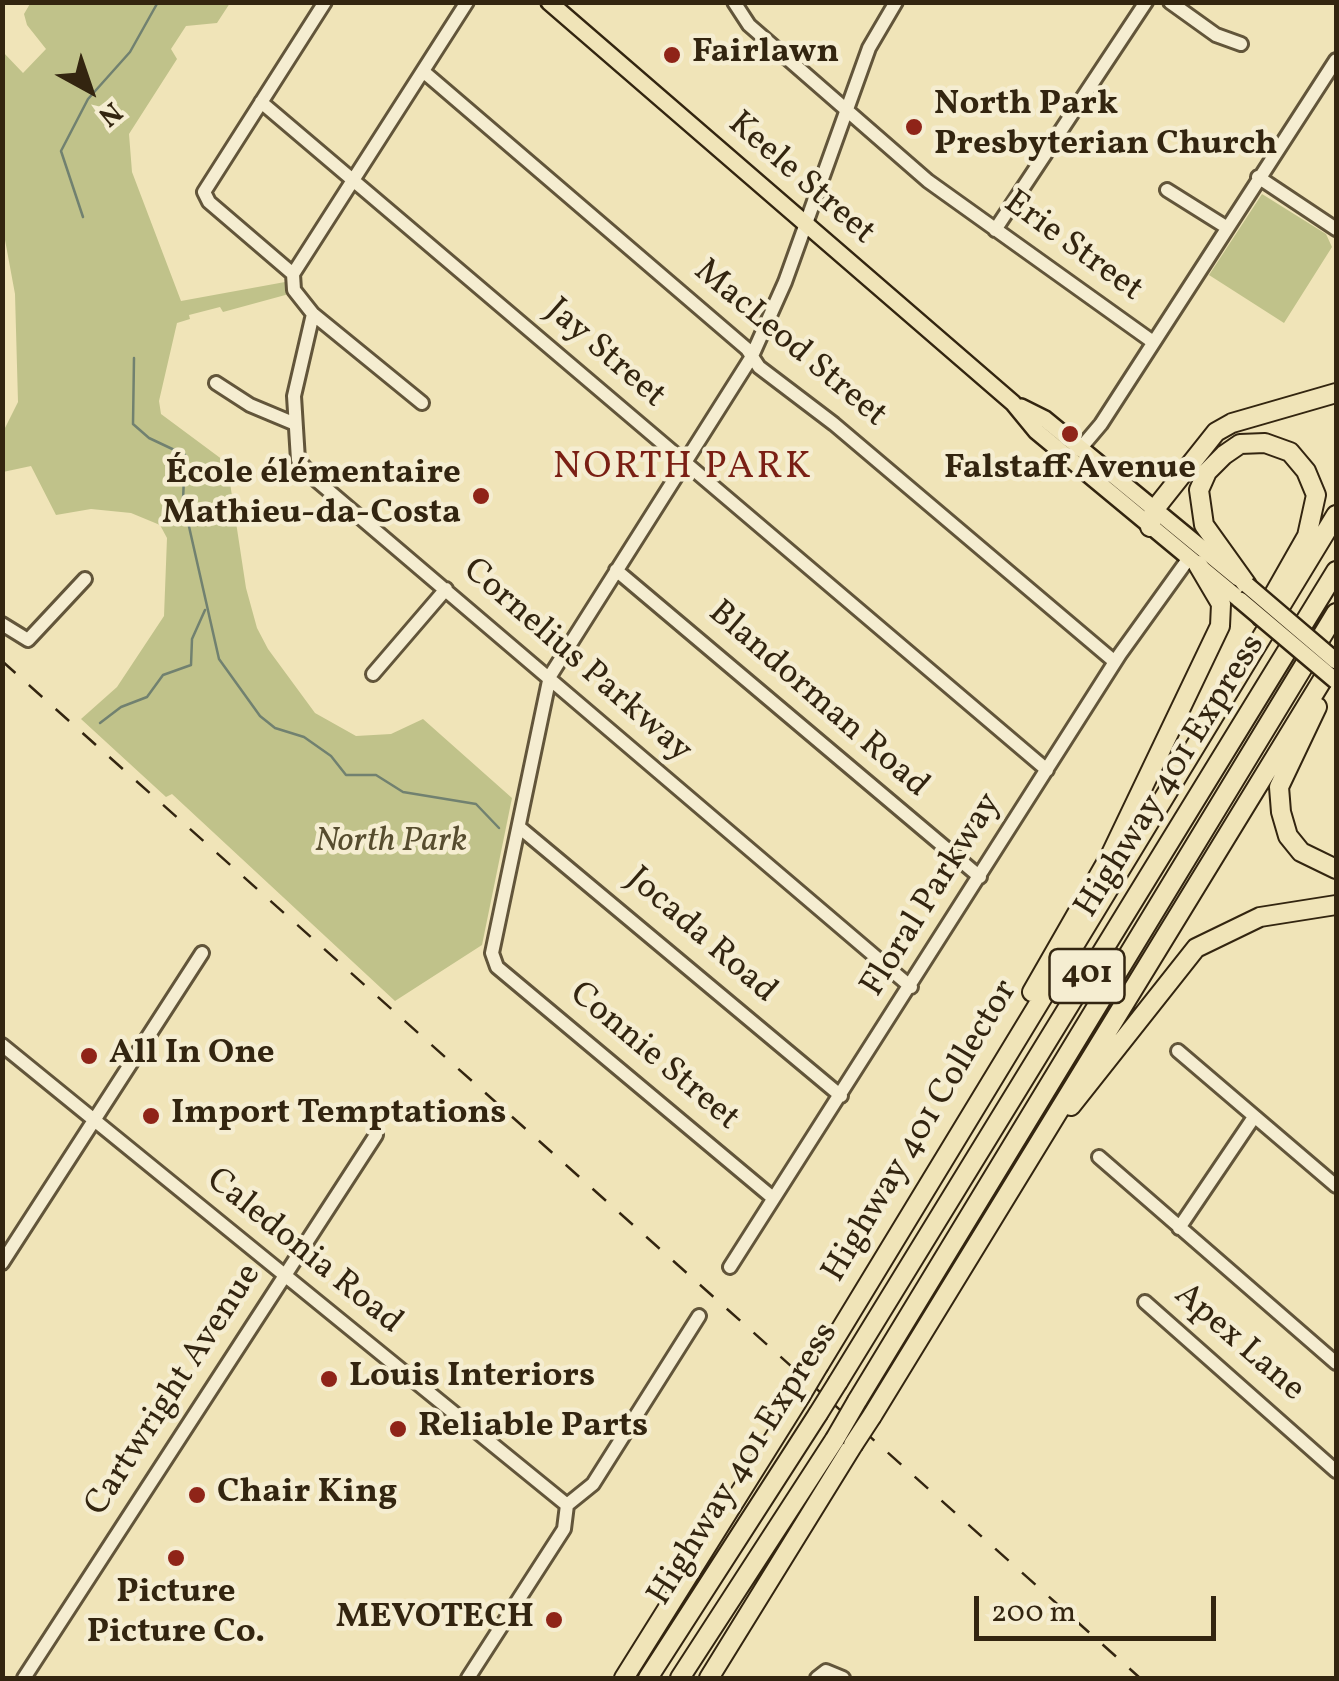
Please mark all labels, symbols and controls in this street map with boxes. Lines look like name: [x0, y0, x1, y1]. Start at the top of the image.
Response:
place label: Fairlawn: [692, 34, 839, 76]
north arrow: [40, 40, 140, 140]
marker: Fairlawn: [661, 44, 683, 66]
place label: North Park Presbyterian Church: [934, 86, 1278, 168]
text: N: [89, 92, 130, 135]
street label: Keele Street: [718, 105, 882, 255]
marker: North Park Presbyterian Church: [903, 116, 925, 138]
street label: Erie Street: [994, 184, 1150, 312]
street label: MacLeod Street: [684, 252, 894, 438]
street label: Jay Street: [535, 291, 673, 419]
marker: Falstaff Avenue: [1059, 423, 1081, 445]
district label: NORTH PARK: [553, 447, 813, 493]
place label: Falstaff Avenue: [944, 450, 1196, 492]
place label: École élémentaire Mathieu-da-Costa: [162, 455, 461, 537]
marker: École élémentaire Mathieu-da-Costa: [470, 485, 492, 507]
street label: Cornelius Parkway: [453, 551, 699, 773]
street label: Blandorman Road: [698, 594, 936, 808]
street label: Highway 401 Express: [1068, 628, 1276, 926]
street label: Floral Parkway: [854, 786, 1012, 1006]
park label: North Park: [315, 823, 467, 865]
street label: Jocada Road: [616, 860, 784, 1014]
road number: 401: [1050, 949, 1124, 1003]
street label: Highway 401 Collector: [815, 973, 1029, 1291]
street label: Connie Street: [559, 975, 747, 1141]
place label: All In One: [109, 1035, 275, 1077]
marker: All In One: [78, 1045, 100, 1067]
place label: Import Temptations: [171, 1095, 507, 1137]
marker: Import Temptations: [140, 1105, 162, 1127]
street label: Caledonia Road: [196, 1161, 410, 1345]
street label: Cartwright Avenue: [78, 1257, 272, 1525]
street label: Apex Lane: [1164, 1276, 1312, 1412]
street label: Highway 401 Express: [641, 1316, 849, 1614]
place label: Louis Interiors: [349, 1358, 595, 1400]
marker: Louis Interiors: [318, 1368, 340, 1390]
place label: Reliable Parts: [418, 1408, 648, 1450]
marker: Reliable Parts: [387, 1418, 409, 1440]
place label: Chair King: [217, 1474, 397, 1516]
marker: Chair King: [186, 1484, 208, 1506]
marker: Picture Picture Co.: [165, 1547, 187, 1569]
place label: Picture Picture Co.: [87, 1574, 265, 1656]
scale bar: [979, 1576, 1222, 1638]
text: 200 m: [991, 1592, 1076, 1634]
place label: MEVOTECH: [336, 1599, 534, 1641]
marker: MEVOTECH: [543, 1609, 565, 1631]

